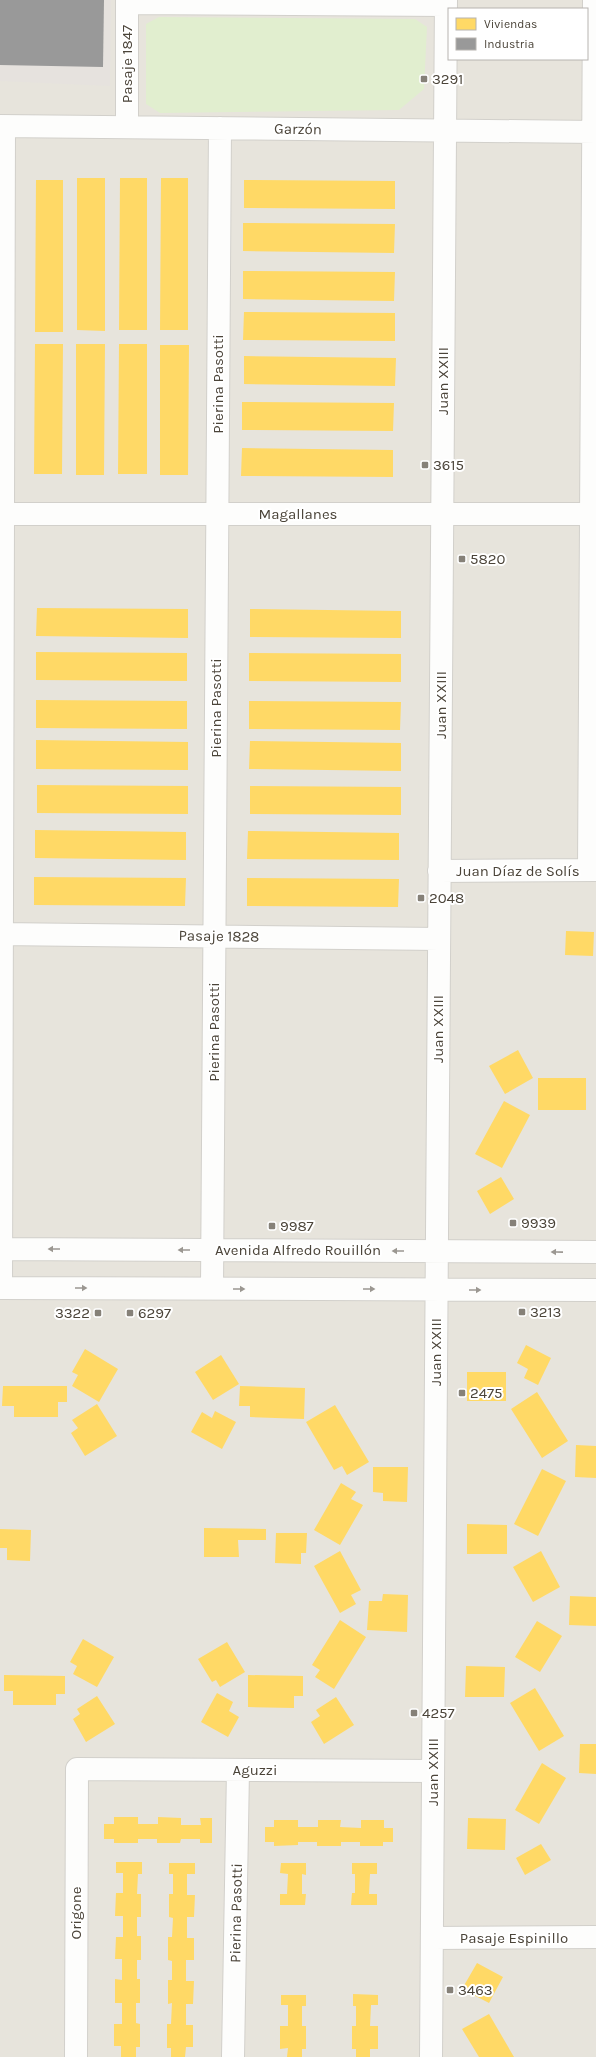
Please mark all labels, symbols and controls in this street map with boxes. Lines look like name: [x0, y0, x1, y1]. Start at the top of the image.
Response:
legend: [448, 8, 588, 60]
text: Viviendas: [484, 17, 537, 31]
street label: Pasaje 1847: [118, 25, 136, 103]
text: Industria: [484, 37, 534, 51]
place label: 3291: [432, 70, 463, 88]
marker: 3291: [419, 74, 429, 84]
street label: Garzón: [274, 120, 322, 138]
street label: Pierina Pasotti: [209, 334, 227, 434]
street label: Juan XXIII: [434, 347, 452, 415]
place label: 3615: [433, 456, 464, 474]
marker: 3615: [420, 460, 430, 470]
street label: Magallanes: [259, 505, 337, 523]
place label: 5820: [470, 550, 505, 568]
marker: 5820: [457, 554, 467, 564]
street label: Pierina Pasotti: [207, 658, 225, 758]
street label: Juan XXIII: [432, 671, 450, 739]
street label: Juan Díaz de Solís: [456, 862, 580, 880]
place label: 2048: [429, 889, 464, 907]
marker: 2048: [416, 893, 426, 903]
street label: Pasaje 1828: [178, 926, 260, 946]
street label: Pierina Pasotti: [205, 982, 223, 1082]
street label: Juan XXIII: [429, 995, 447, 1063]
place label: 9939: [521, 1214, 556, 1232]
place label: 9987: [280, 1217, 314, 1235]
marker: 9939: [508, 1218, 518, 1228]
marker: 9987: [267, 1221, 277, 1231]
street label: Avenida Alfredo Rouillón: [215, 1241, 381, 1259]
one-way arrow: [47, 1246, 60, 1252]
one-way arrow: [177, 1247, 190, 1253]
one-way arrow: [391, 1248, 404, 1254]
one-way arrow: [550, 1249, 563, 1255]
one-way arrow: [75, 1285, 88, 1291]
one-way arrow: [233, 1286, 246, 1292]
one-way arrow: [363, 1286, 376, 1292]
one-way arrow: [469, 1286, 481, 1293]
place label: 3213: [530, 1303, 561, 1321]
place label: 3322: [55, 1304, 90, 1322]
place label: 6297: [138, 1304, 171, 1322]
marker: 3213: [517, 1307, 527, 1317]
marker: 3322: [93, 1308, 103, 1318]
marker: 6297: [125, 1308, 135, 1318]
street label: Juan XXIII: [427, 1318, 445, 1386]
place label: 2475: [470, 1384, 503, 1402]
marker: 2475: [457, 1388, 467, 1398]
place label: 4257: [422, 1704, 455, 1722]
marker: 4257: [409, 1708, 419, 1718]
street label: Juan XXIII: [424, 1738, 442, 1806]
street label: Aguzzi: [233, 1761, 277, 1779]
street label: Pierina Pasotti: [226, 1863, 246, 1963]
street label: Origone: [67, 1887, 85, 1940]
street label: Pasaje Espinillo: [460, 1929, 568, 1947]
place label: 3463: [458, 1981, 493, 1999]
marker: 3463: [445, 1985, 455, 1995]

